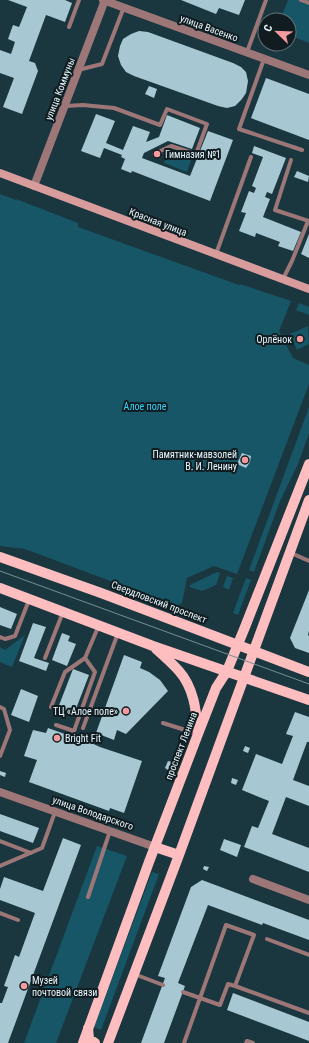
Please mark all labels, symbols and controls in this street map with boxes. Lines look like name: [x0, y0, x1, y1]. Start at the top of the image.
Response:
street label: улица Васенко: [179, 12, 239, 44]
north arrow: [257, 12, 297, 52]
text: С: [261, 23, 275, 34]
street label: улица Коммуны: [43, 56, 77, 122]
marker: Гимназия №1: [152, 149, 162, 159]
place label: Гимназия №1: [165, 149, 221, 160]
street label: Красная улица: [128, 206, 189, 238]
place label: Орлёнок: [256, 334, 292, 345]
marker: Орлёнок: [295, 334, 305, 344]
park label: Алое поле: [124, 401, 167, 412]
place label: Памятник-мавзолей В. И. Ленину: [152, 449, 237, 472]
marker: Памятник-мавзолей В. И. Ленину: [240, 455, 250, 465]
street label: Свердловский проспект: [110, 579, 208, 625]
place label: ТЦ «Алое поле»: [53, 706, 118, 717]
marker: ТЦ «Алое поле»: [121, 706, 131, 716]
street label: проспект Ленина: [163, 710, 199, 781]
marker: Bright Fit: [52, 733, 62, 743]
place label: Bright Fit: [65, 733, 101, 744]
street label: улица Володарского: [51, 794, 135, 832]
place label: Музей почтовой связи: [32, 975, 97, 998]
marker: Музей почтовой связи: [19, 981, 29, 991]

